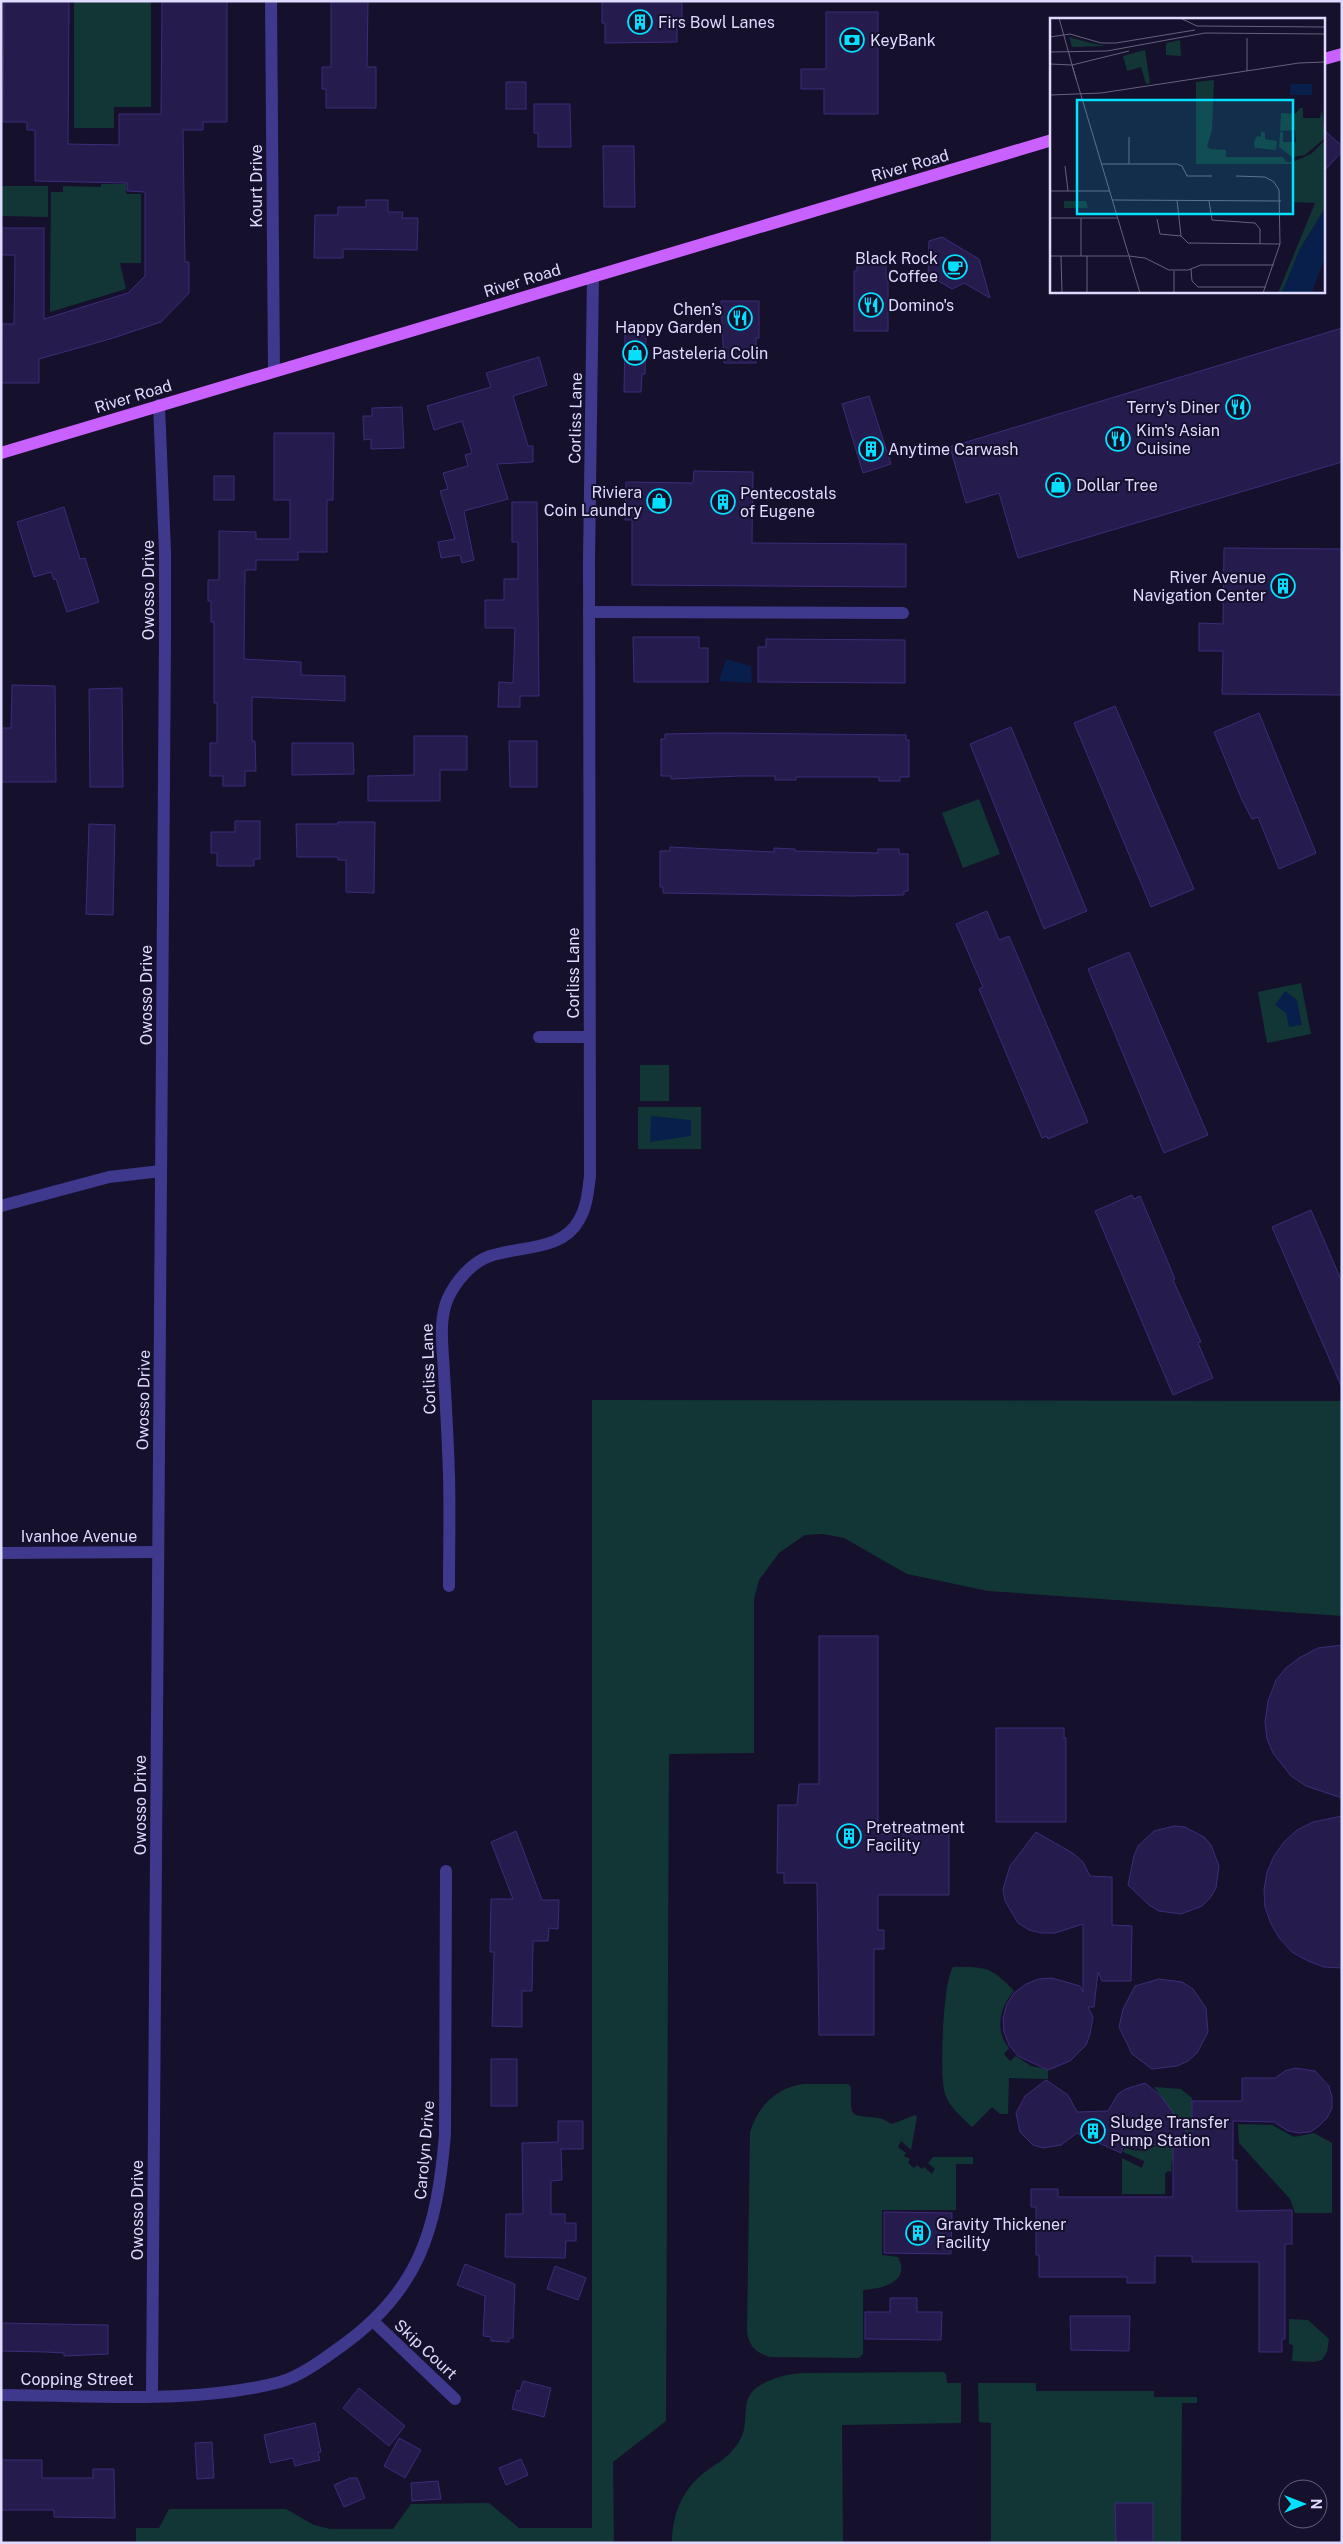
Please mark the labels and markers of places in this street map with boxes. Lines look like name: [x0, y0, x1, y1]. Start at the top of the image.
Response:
building icon: Firs Bowl Lanes: [627, 9, 653, 35]
place label: Firs Bowl Lanes: [658, 13, 775, 32]
bank icon: KeyBank: [839, 27, 865, 53]
place label: KeyBank: [870, 31, 936, 50]
place label: Black Rock Coffee: [855, 249, 938, 286]
cafe icon: Black Rock Coffee: [942, 254, 968, 280]
restaurant icon: Domino's: [858, 292, 884, 318]
place label: Domino's: [888, 296, 954, 315]
place label: Chen’s Happy Garden: [615, 300, 722, 337]
restaurant icon: Chen’s Happy Garden: [727, 305, 753, 331]
shop icon: Pasteleria Colin: [622, 340, 648, 366]
place label: Pasteleria Colin: [652, 344, 768, 363]
restaurant icon: Terry's Diner: [1225, 394, 1251, 420]
place label: Terry's Diner: [1127, 398, 1220, 417]
place label: Kim's Asian Cuisine: [1136, 421, 1220, 458]
restaurant icon: Kim's Asian Cuisine: [1105, 426, 1131, 452]
building icon: Anytime Carwash: [858, 436, 884, 462]
place label: Anytime Carwash: [888, 440, 1019, 459]
shop icon: Dollar Tree: [1045, 472, 1071, 498]
place label: Dollar Tree: [1076, 476, 1158, 495]
place label: Riviera Coin Laundry: [544, 483, 642, 520]
place label: Pentecostals of Eugene: [740, 484, 836, 521]
shop icon: Riviera Coin Laundry: [646, 488, 672, 514]
building icon: Pentecostals of Eugene: [710, 489, 736, 515]
place label: River Avenue Navigation Center: [1133, 568, 1266, 605]
building icon: River Avenue Navigation Center: [1270, 573, 1296, 599]
place label: Pretreatment Facility: [866, 1818, 965, 1855]
building icon: Pretreatment Facility: [836, 1823, 862, 1849]
place label: Sludge Transfer Pump Station: [1110, 2113, 1229, 2150]
building icon: Sludge Transfer Pump Station: [1080, 2118, 1106, 2144]
place label: Gravity Thickener Facility: [936, 2215, 1066, 2252]
building icon: Gravity Thickener Facility: [905, 2220, 931, 2246]

